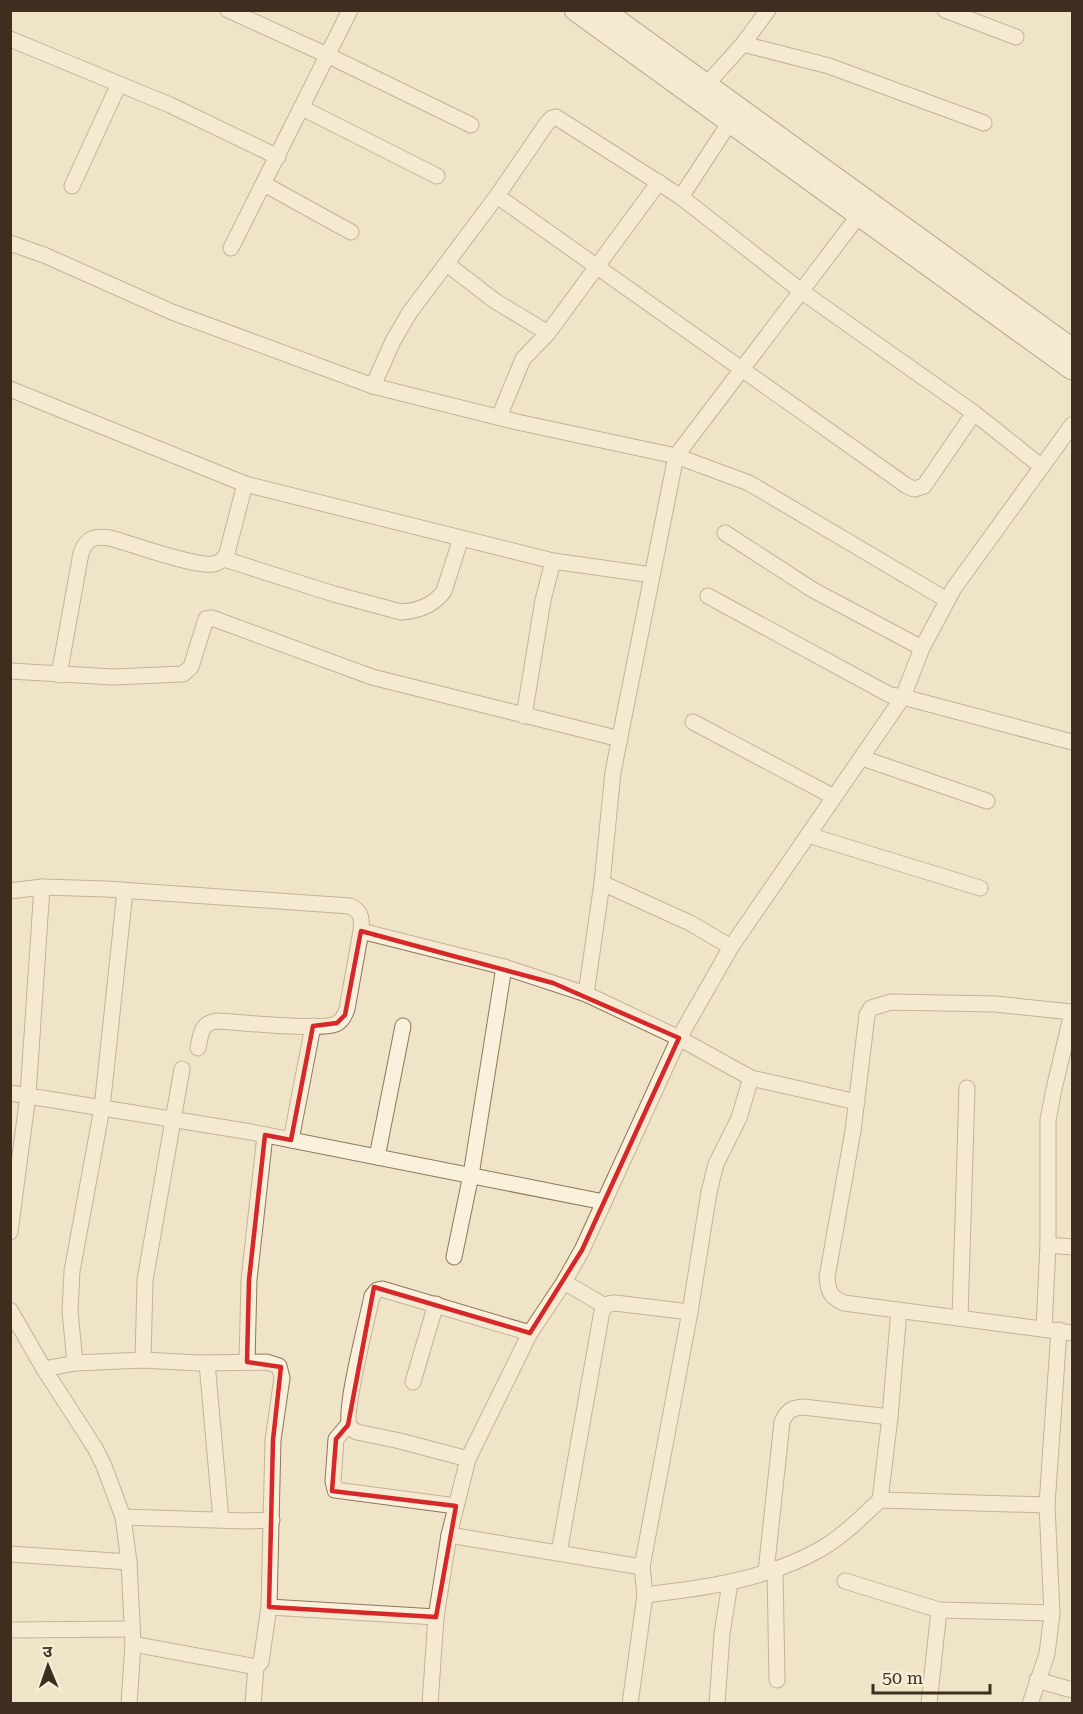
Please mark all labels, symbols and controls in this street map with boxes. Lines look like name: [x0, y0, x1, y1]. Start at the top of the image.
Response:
north arrow: [18, 1636, 78, 1696]
text: उ: [42, 1642, 53, 1661]
scale bar: [873, 1657, 990, 1695]
text: 50 m: [882, 1667, 923, 1688]

